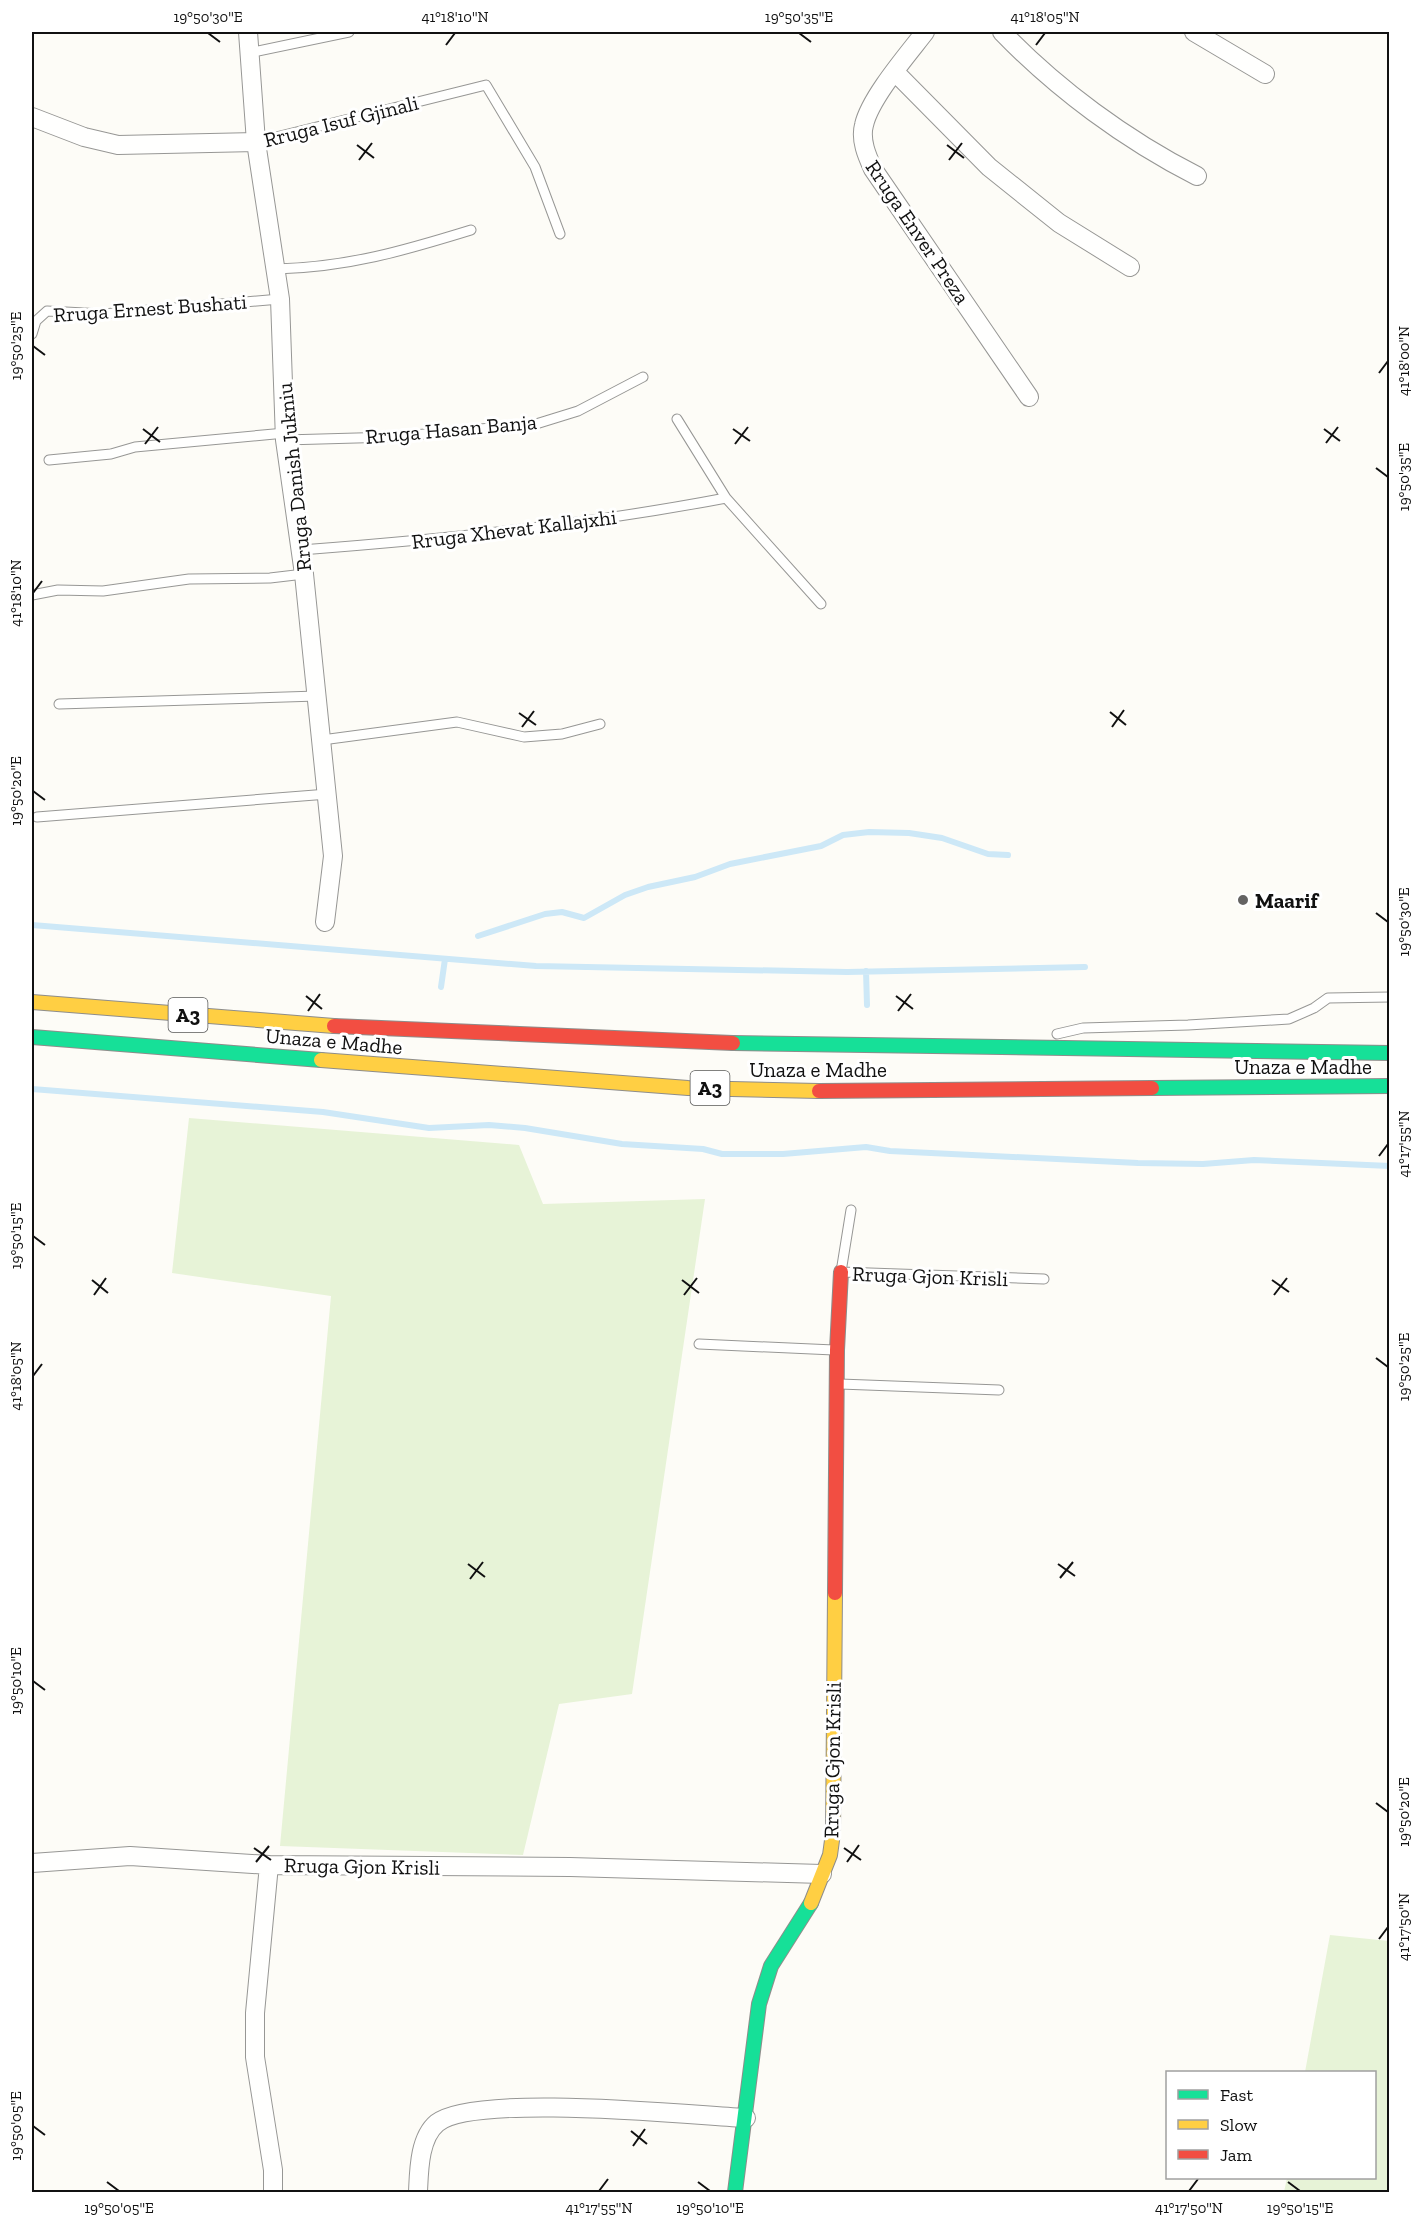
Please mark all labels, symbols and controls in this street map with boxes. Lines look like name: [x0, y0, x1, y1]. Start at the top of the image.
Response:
text: 19°50'30"E: [173, 8, 243, 26]
text: 41°18'10"N: [421, 8, 489, 26]
text: 19°50'35"E: [765, 8, 833, 26]
text: 41°18'05"N: [1010, 8, 1080, 26]
street label: Rruga Isuf Gjinali: [261, 90, 421, 153]
street label: Rruga Enver Preza: [861, 155, 975, 309]
street label: Rruga Ernest Bushati: [52, 289, 248, 327]
text: 19°50'25"E: [7, 311, 25, 380]
text: 41°18'00"N: [1395, 326, 1413, 396]
street label: Rruga Danish Jukniu: [272, 381, 316, 572]
street label: Rruga Hasan Banja: [364, 409, 538, 450]
text: 19°50'35"E: [1395, 443, 1413, 511]
street label: Rruga Xhevat Kallajxhi: [410, 504, 618, 555]
text: 41°18'10"N: [7, 559, 25, 627]
text: 19°50'20"E: [7, 756, 25, 826]
text: 19°50'30"E: [1395, 887, 1413, 957]
place label: Maarif: [1255, 888, 1320, 913]
marker: Maarif: [1236, 893, 1250, 907]
road number: A3: [168, 998, 207, 1032]
street label: Unaza e Madhe: [264, 1023, 404, 1059]
street label: Unaza e Madhe: [1234, 1054, 1372, 1079]
street label: Unaza e Madhe: [749, 1057, 887, 1082]
road number: A3: [690, 1071, 730, 1105]
text: 41°17'55"N: [1395, 1111, 1413, 1177]
text: 19°50'15"E: [7, 1202, 25, 1269]
street label: Rruga Gjon Krisli: [851, 1261, 1009, 1292]
text: 19°50'25"E: [1395, 1332, 1413, 1401]
text: 41°18'05"N: [7, 1341, 25, 1411]
text: 19°50'10"E: [7, 1647, 25, 1715]
street label: Rruga Gjon Krisli: [818, 1682, 847, 1838]
text: 19°50'20"E: [1395, 1777, 1413, 1847]
street label: Rruga Gjon Krisli: [284, 1852, 440, 1881]
text: 41°17'50"N: [1395, 1893, 1413, 1961]
legend: [1166, 2071, 1376, 2179]
text: Fast: [1220, 2084, 1253, 2106]
text: 19°50'05"E: [7, 2091, 25, 2161]
text: Slow: [1220, 2114, 1257, 2136]
text: Jam: [1220, 2144, 1252, 2166]
text: 19°50'05"E: [84, 2199, 154, 2217]
text: 41°17'55"N: [566, 2199, 632, 2217]
text: 19°50'10"E: [676, 2199, 744, 2217]
text: 41°17'50"N: [1155, 2199, 1223, 2217]
text: 19°50'15"E: [1267, 2199, 1334, 2217]

